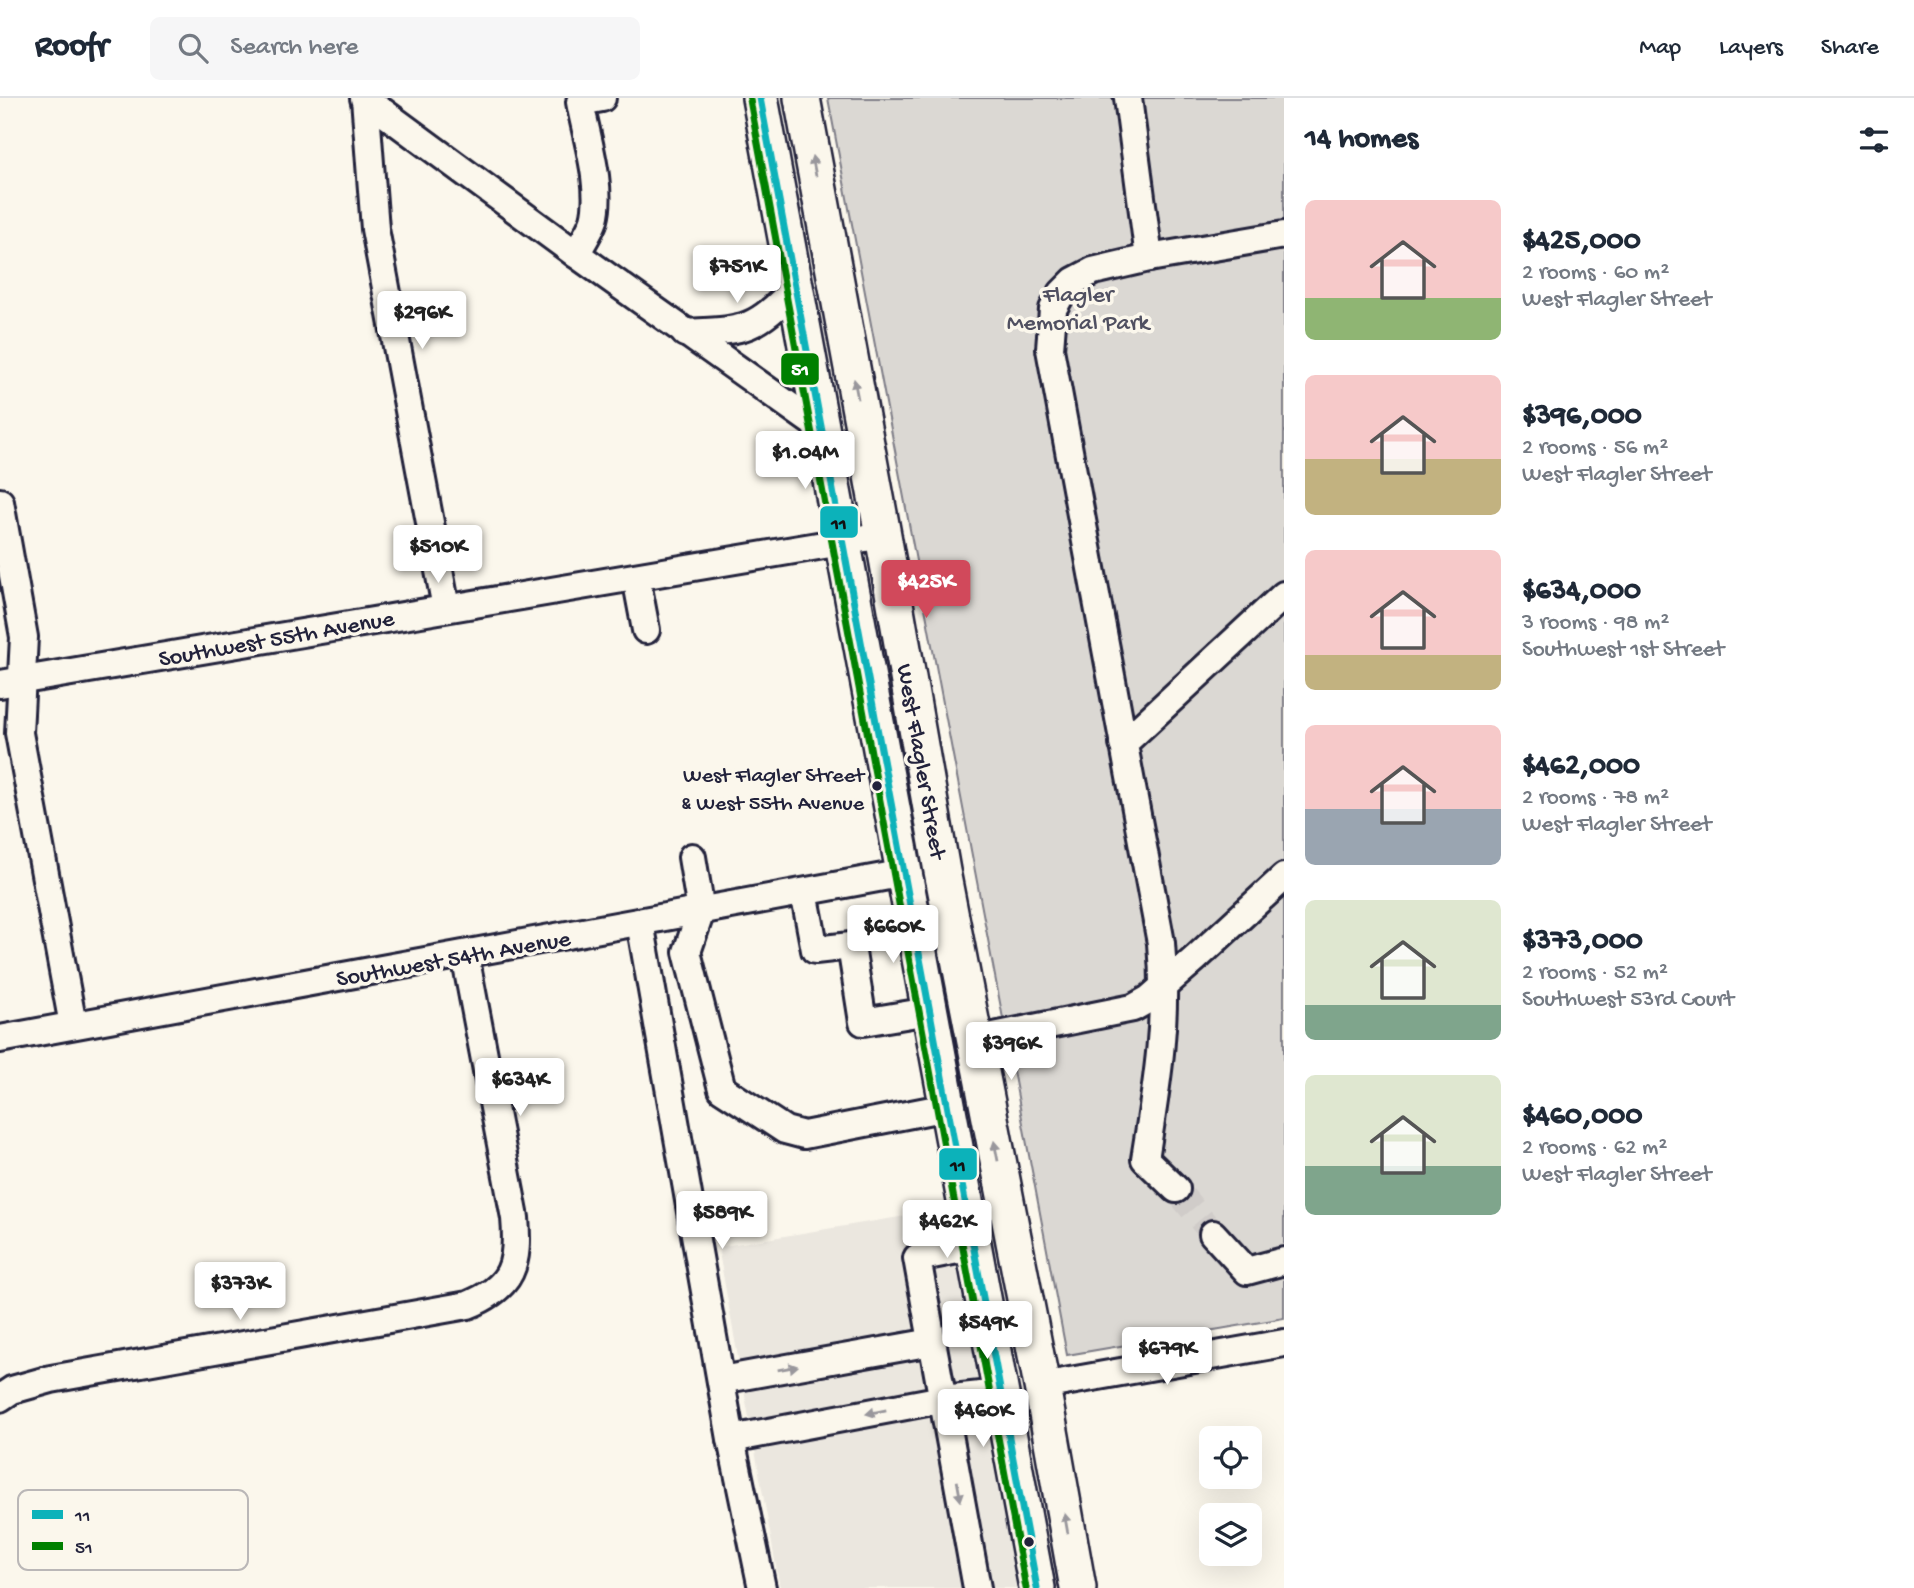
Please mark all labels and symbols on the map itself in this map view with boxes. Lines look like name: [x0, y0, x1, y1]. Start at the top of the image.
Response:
one-way arrow: [808, 155, 819, 177]
pin: $751K: [688, 246, 786, 305]
park label: Flagler Memorial Park: [1007, 282, 1151, 339]
pin: $296K: [373, 292, 471, 351]
line badge: 51: [780, 352, 820, 386]
text: 51: [791, 360, 809, 383]
one-way arrow: [850, 378, 861, 400]
pin: $1.04M: [748, 432, 862, 491]
line badge: 11: [819, 505, 859, 539]
text: 11: [830, 514, 847, 537]
pin: $510K: [389, 526, 487, 585]
pin: $425K: [877, 560, 975, 620]
street label: Southwest 55th Avenue: [157, 605, 397, 675]
street label: West Flagler Street: [888, 662, 951, 864]
place label: West Flagler Street & West 55th Avenue: [681, 764, 866, 818]
marker: West Flagler Street & West 55th Avenue: [870, 779, 884, 793]
pin: $660K: [844, 906, 942, 965]
street label: Southwest 54th Avenue: [334, 925, 574, 995]
pin: $396K: [962, 1023, 1060, 1082]
pin: $634K: [471, 1058, 569, 1118]
one-way arrow: [990, 1140, 1001, 1162]
line badge: 11: [938, 1147, 978, 1181]
text: 11: [949, 1156, 966, 1179]
pin: $589K: [673, 1192, 771, 1251]
pin: $462K: [898, 1200, 996, 1260]
pin: $373K: [191, 1262, 289, 1322]
pin: $549K: [938, 1302, 1036, 1361]
pin: $679K: [1118, 1328, 1216, 1387]
one-way arrow: [777, 1362, 799, 1373]
pin: $460K: [934, 1390, 1032, 1449]
one-way arrow: [865, 1407, 887, 1418]
one-way arrow: [954, 1480, 965, 1502]
legend: [18, 1490, 248, 1570]
text: 11: [74, 1506, 90, 1529]
one-way arrow: [1060, 1512, 1071, 1534]
unlabelled marker: [1022, 1535, 1036, 1549]
text: 51: [75, 1538, 93, 1561]

